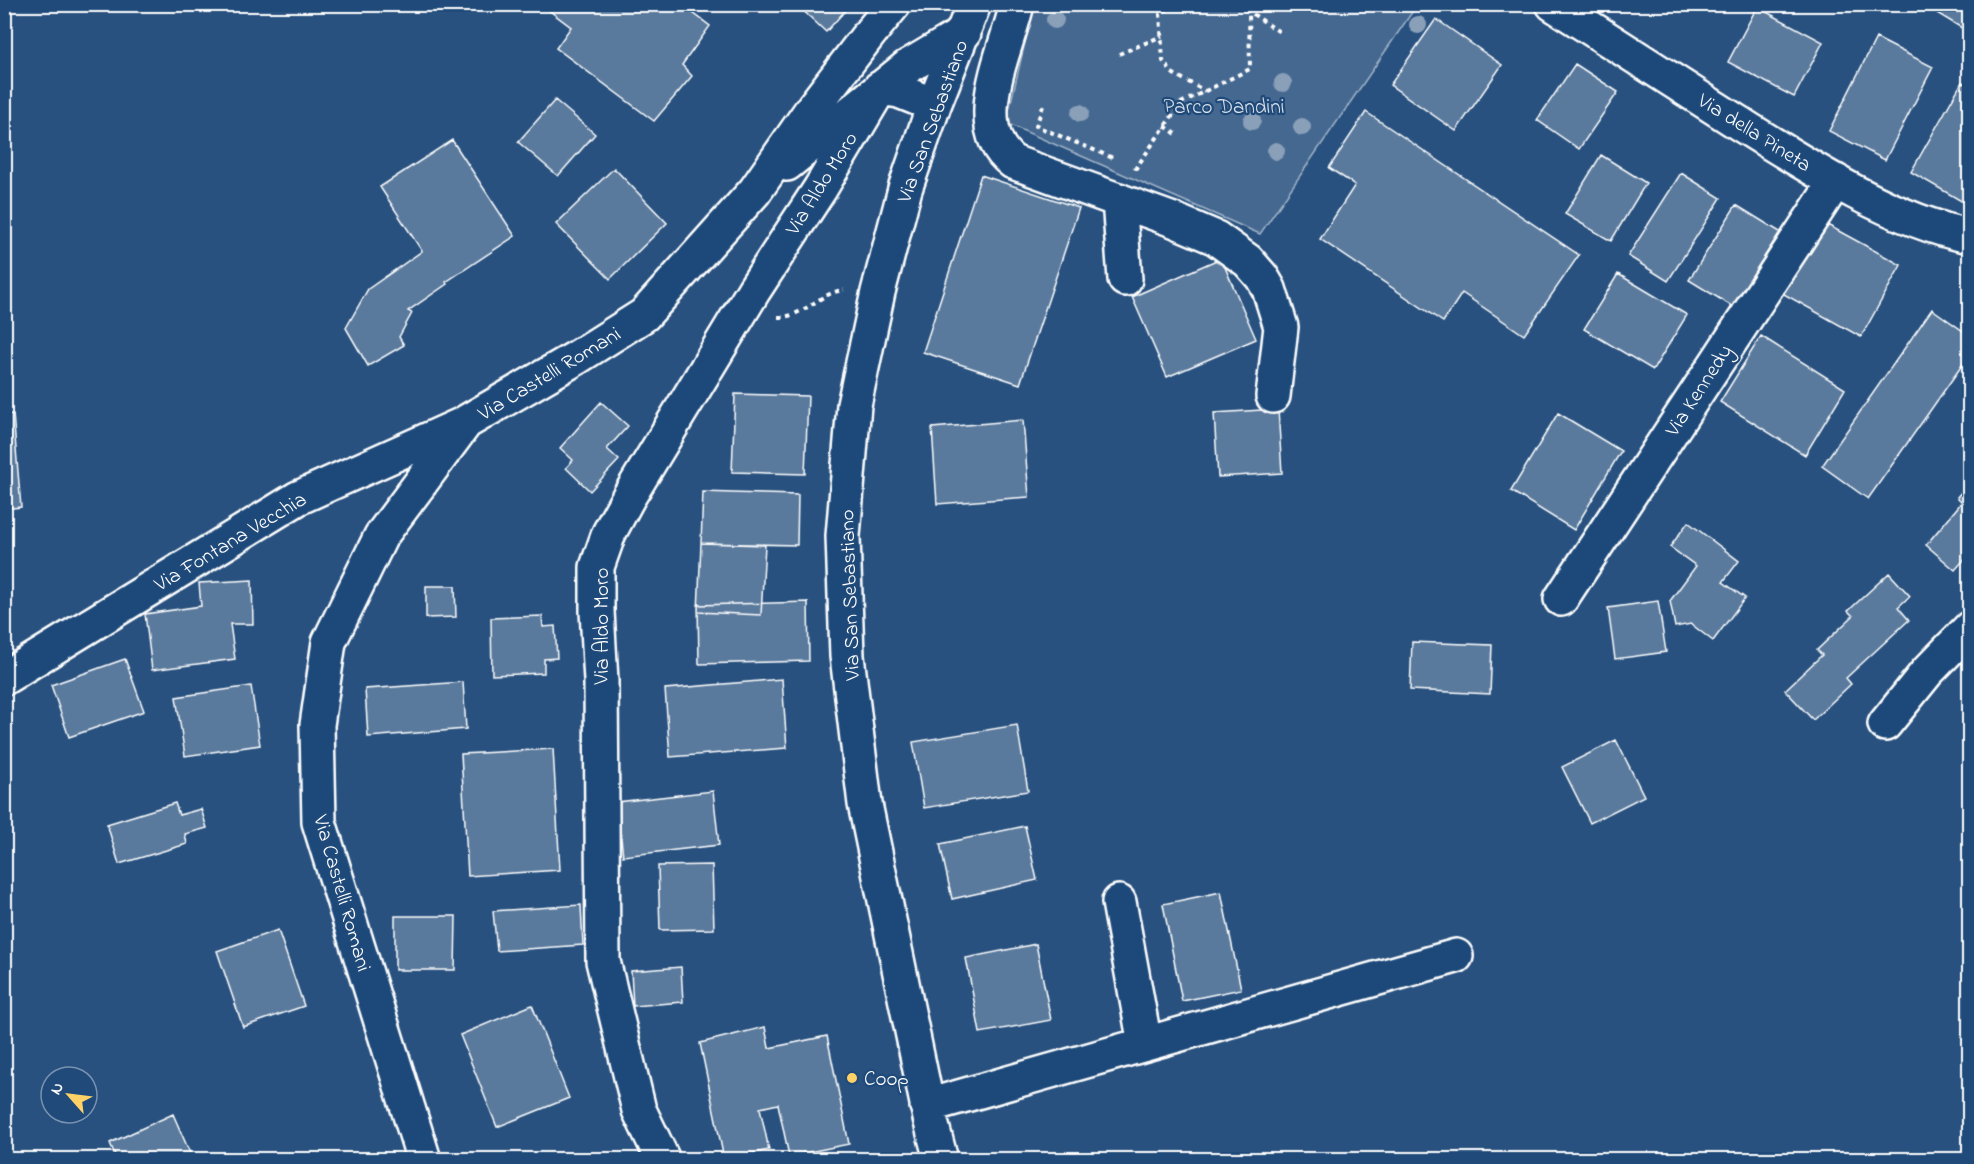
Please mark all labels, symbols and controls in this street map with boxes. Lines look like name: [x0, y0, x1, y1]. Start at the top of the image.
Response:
street label: Via San Sebastiano: [890, 36, 977, 208]
street label: Via della Pineta: [1690, 86, 1817, 181]
park label: Parco Dandini: [1163, 93, 1285, 123]
street label: Via Aldo Moro: [778, 127, 866, 242]
street label: Via Castelli Romani: [472, 320, 627, 430]
street label: Via Kennedy: [1658, 339, 1742, 445]
street label: Via Fontana Vecchia: [148, 485, 313, 601]
street label: Via San Sebastiano: [833, 509, 869, 682]
street label: Via Aldo Moro: [588, 568, 618, 685]
street label: Via Castelli Romani: [304, 811, 378, 975]
north arrow: [39, 1065, 99, 1125]
place label: Coop: [864, 1065, 909, 1095]
marker: Coop: [845, 1071, 859, 1085]
text: N: [44, 1078, 71, 1099]

